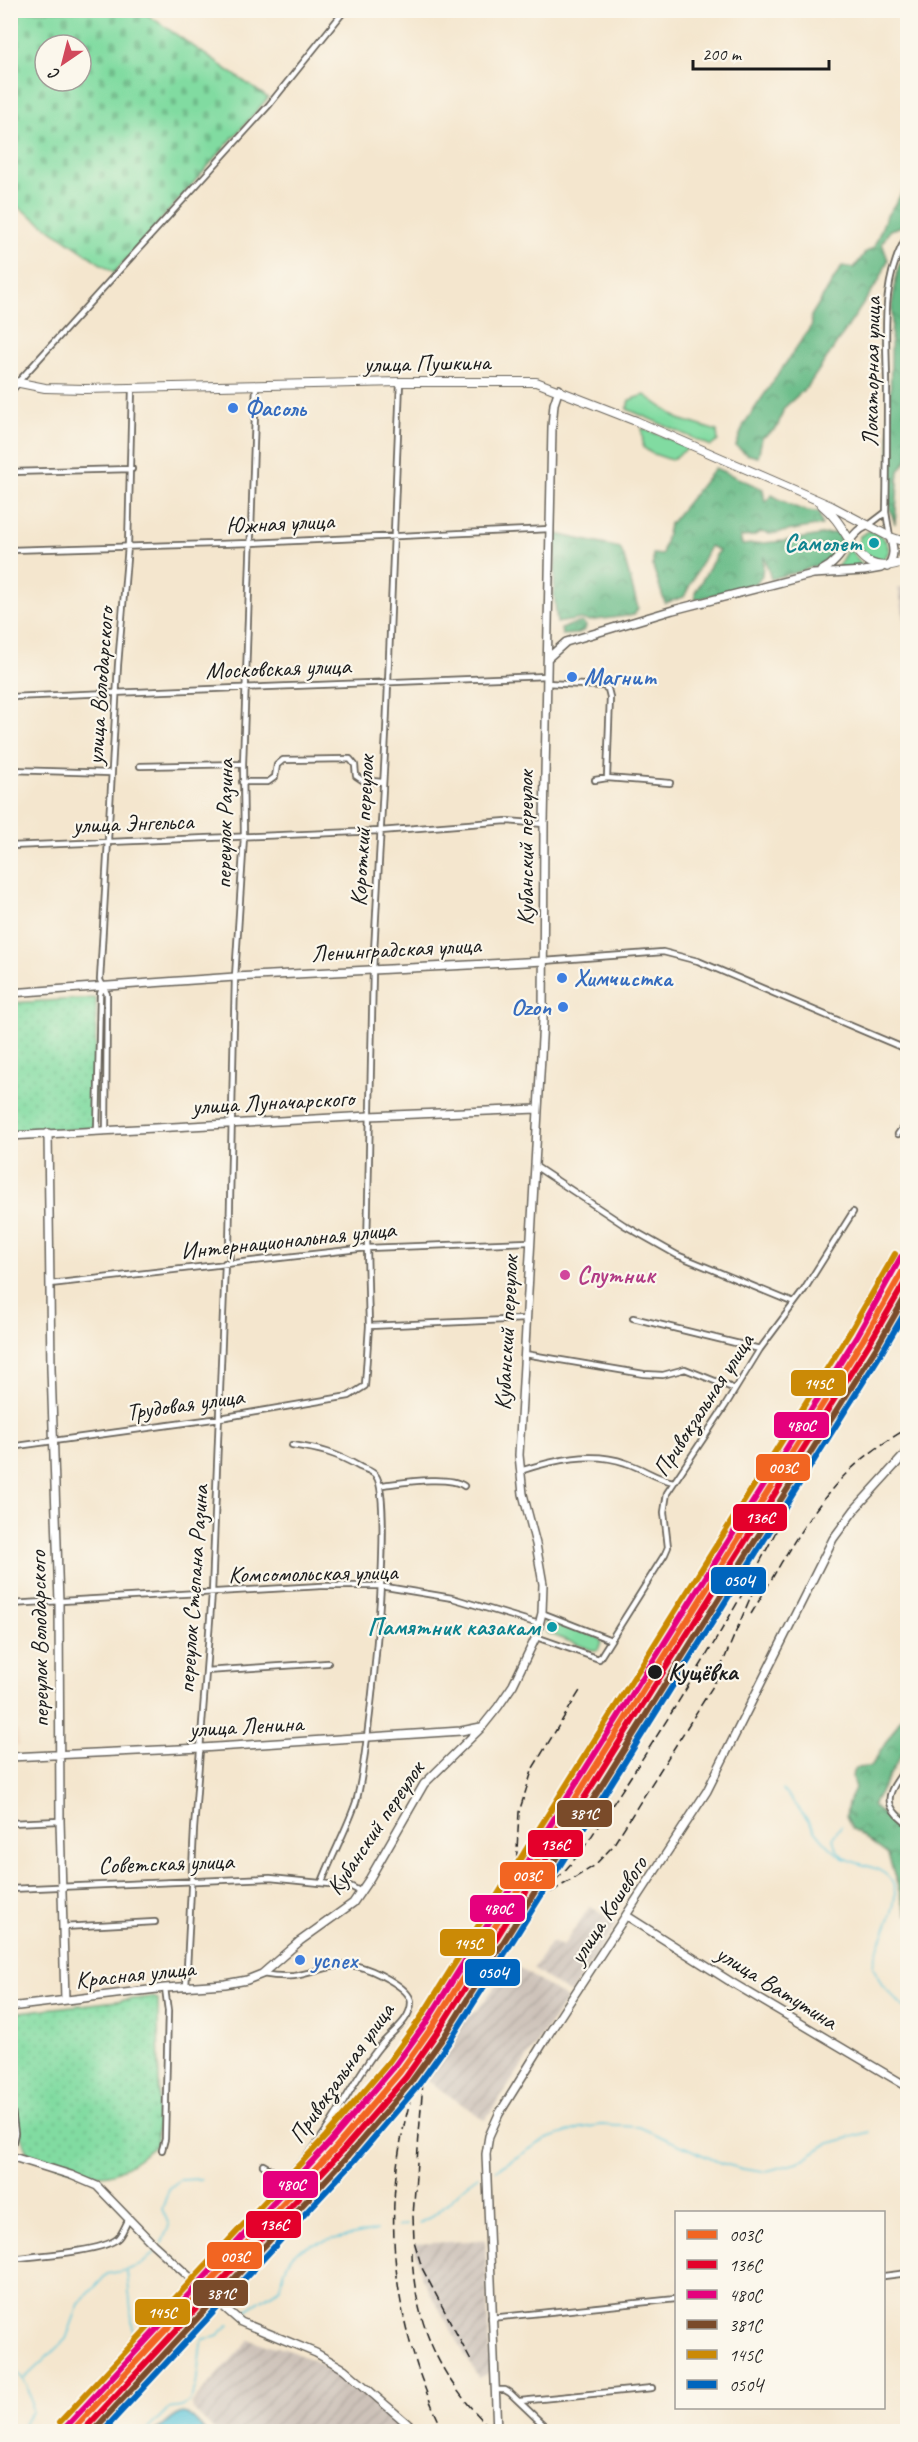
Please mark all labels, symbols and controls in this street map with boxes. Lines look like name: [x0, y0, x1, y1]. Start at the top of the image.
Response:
north arrow: [33, 33, 93, 93]
scale bar: [693, 33, 830, 71]
text: 200 m: [702, 43, 743, 65]
text: С: [44, 63, 64, 85]
street label: Локаторная улица: [855, 295, 887, 447]
street label: улица Пушкина: [361, 347, 493, 379]
place label: Фасоль: [245, 393, 308, 423]
marker: Фасоль: [226, 401, 240, 415]
street label: Южная улица: [225, 505, 336, 541]
place label: Самолет: [784, 528, 862, 558]
marker: Самолет: [867, 536, 881, 550]
street label: улица Володарского: [79, 604, 121, 768]
street label: Московская улица: [205, 650, 353, 686]
place label: Магнит: [584, 662, 657, 692]
marker: Магнит: [565, 670, 579, 684]
street label: Короткий переулок: [343, 753, 381, 907]
street label: переулок Разина: [208, 757, 240, 889]
street label: Кубанский переулок: [510, 768, 540, 925]
street label: улица Энгельса: [70, 806, 195, 840]
street label: Ленинградская улица: [310, 930, 483, 968]
place label: Химчистка: [574, 963, 674, 993]
marker: Химчистка: [555, 971, 569, 985]
place label: Ozon: [511, 992, 552, 1022]
marker: Ozon: [556, 1000, 570, 1014]
street label: улица Луначарского: [189, 1083, 357, 1121]
street label: Интернациональная улица: [179, 1214, 398, 1266]
street label: Кубанский переулок: [487, 1253, 525, 1411]
place label: Спутник: [577, 1260, 657, 1290]
marker: Спутник: [558, 1268, 572, 1282]
street label: Привокзальная улица: [646, 1327, 762, 1483]
line badge: 145С: [790, 1369, 847, 1397]
text: 145С: [803, 1374, 835, 1394]
street label: Трудовая улица: [124, 1381, 247, 1427]
line badge: 480С: [773, 1411, 830, 1439]
text: 480С: [786, 1416, 818, 1436]
line badge: 003С: [755, 1453, 811, 1482]
text: 003С: [768, 1458, 800, 1478]
street label: переулок Степана Разина: [171, 1482, 215, 1694]
line badge: 136С: [732, 1503, 788, 1532]
text: 136С: [745, 1508, 777, 1528]
street label: переулок Володарского: [22, 1549, 56, 1728]
street label: Комсомольская улица: [228, 1557, 399, 1589]
line badge: 050Ч: [710, 1566, 767, 1595]
text: 050Ч: [724, 1571, 757, 1591]
place label: Памятник казакам: [367, 1612, 542, 1642]
marker: Памятник казакам: [545, 1620, 559, 1634]
place label: Кущёвка: [668, 1657, 740, 1687]
marker: Кущёвка: [646, 1663, 664, 1681]
street label: улица Ленина: [186, 1708, 306, 1744]
street label: Кубанский переулок: [319, 1754, 432, 1901]
line badge: 381С: [556, 1799, 613, 1828]
text: 381С: [569, 1804, 601, 1824]
line badge: 136С: [527, 1829, 584, 1858]
text: 136С: [540, 1835, 572, 1855]
street label: Советская улица: [98, 1846, 236, 1880]
street label: улица Кошевого: [561, 1849, 655, 1971]
line badge: 003С: [499, 1861, 556, 1890]
text: 003С: [512, 1866, 544, 1886]
line badge: 480С: [469, 1894, 526, 1923]
text: 480С: [483, 1899, 515, 1919]
line badge: 145С: [439, 1928, 496, 1957]
text: 145С: [453, 1934, 485, 1954]
street label: улица Ватутина: [709, 1937, 844, 2037]
place label: успех: [310, 1945, 359, 1975]
street label: Красная улица: [74, 1953, 198, 1995]
marker: успех: [293, 1953, 307, 1967]
line badge: 050Ч: [464, 1958, 521, 1987]
text: 050Ч: [478, 1963, 511, 1983]
street label: Привокзальная улица: [282, 1996, 402, 2149]
line badge: 480С: [262, 2170, 319, 2199]
text: 480С: [276, 2175, 308, 2195]
line badge: 136С: [245, 2210, 302, 2239]
legend: [675, 2211, 885, 2409]
text: 136С: [259, 2215, 291, 2235]
text: 003С: [729, 2224, 764, 2246]
line badge: 003С: [206, 2241, 263, 2270]
text: 003С: [220, 2247, 252, 2267]
text: 136С: [729, 2254, 764, 2276]
line badge: 381С: [192, 2279, 249, 2307]
text: 381С: [206, 2284, 238, 2304]
text: 480С: [729, 2284, 764, 2306]
line badge: 145С: [134, 2298, 191, 2326]
text: 145С: [147, 2303, 179, 2323]
text: 381С: [729, 2314, 764, 2336]
text: 145С: [729, 2344, 764, 2366]
text: 050Ч: [729, 2374, 765, 2396]

